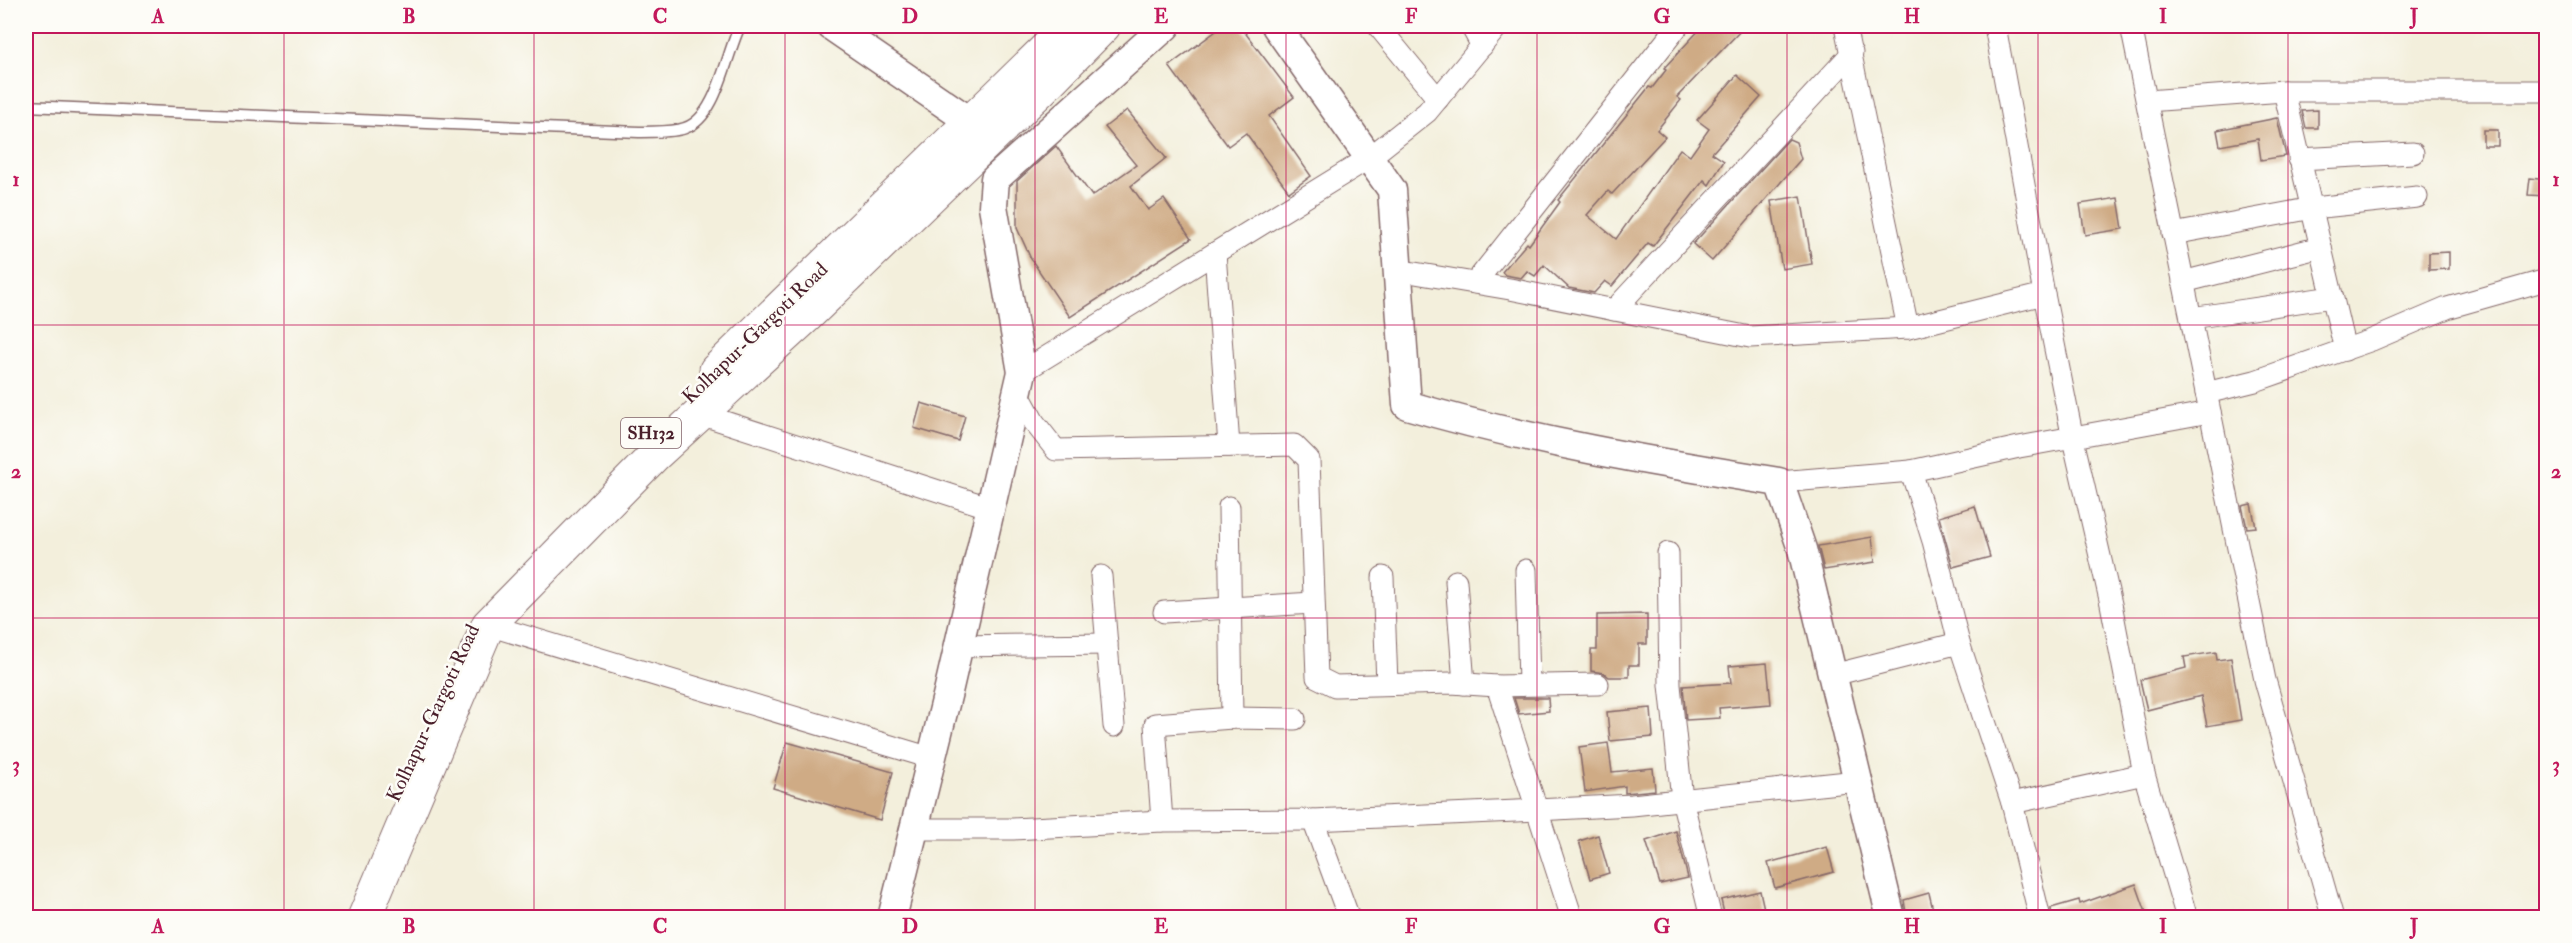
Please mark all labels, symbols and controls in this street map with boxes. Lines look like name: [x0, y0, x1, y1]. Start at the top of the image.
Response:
text: A: [151, 4, 165, 29]
text: B: [402, 4, 416, 29]
text: C: [653, 4, 667, 29]
text: D: [902, 4, 918, 29]
text: E: [1154, 4, 1169, 29]
text: F: [1405, 4, 1418, 29]
text: G: [1654, 4, 1671, 29]
text: H: [1904, 4, 1920, 29]
text: I: [2159, 4, 2167, 29]
text: J: [2409, 4, 2418, 29]
text: 1: [12, 167, 20, 192]
text: 1: [2552, 167, 2560, 192]
street label: Kolhapur-Gargoti Road: [677, 257, 834, 410]
road number: SH132: [621, 418, 681, 448]
text: 2: [11, 459, 21, 484]
text: 2: [2551, 459, 2561, 484]
street label: Kolhapur-Gargoti Road: [381, 620, 486, 806]
text: 3: [12, 752, 20, 777]
text: 3: [2552, 752, 2560, 777]
text: A: [151, 914, 165, 939]
text: B: [402, 914, 416, 939]
text: C: [653, 914, 667, 939]
text: D: [902, 914, 918, 939]
text: E: [1154, 914, 1169, 939]
text: F: [1405, 914, 1418, 939]
text: G: [1654, 914, 1671, 939]
text: H: [1904, 914, 1920, 939]
text: I: [2159, 914, 2167, 939]
text: J: [2409, 914, 2418, 939]

